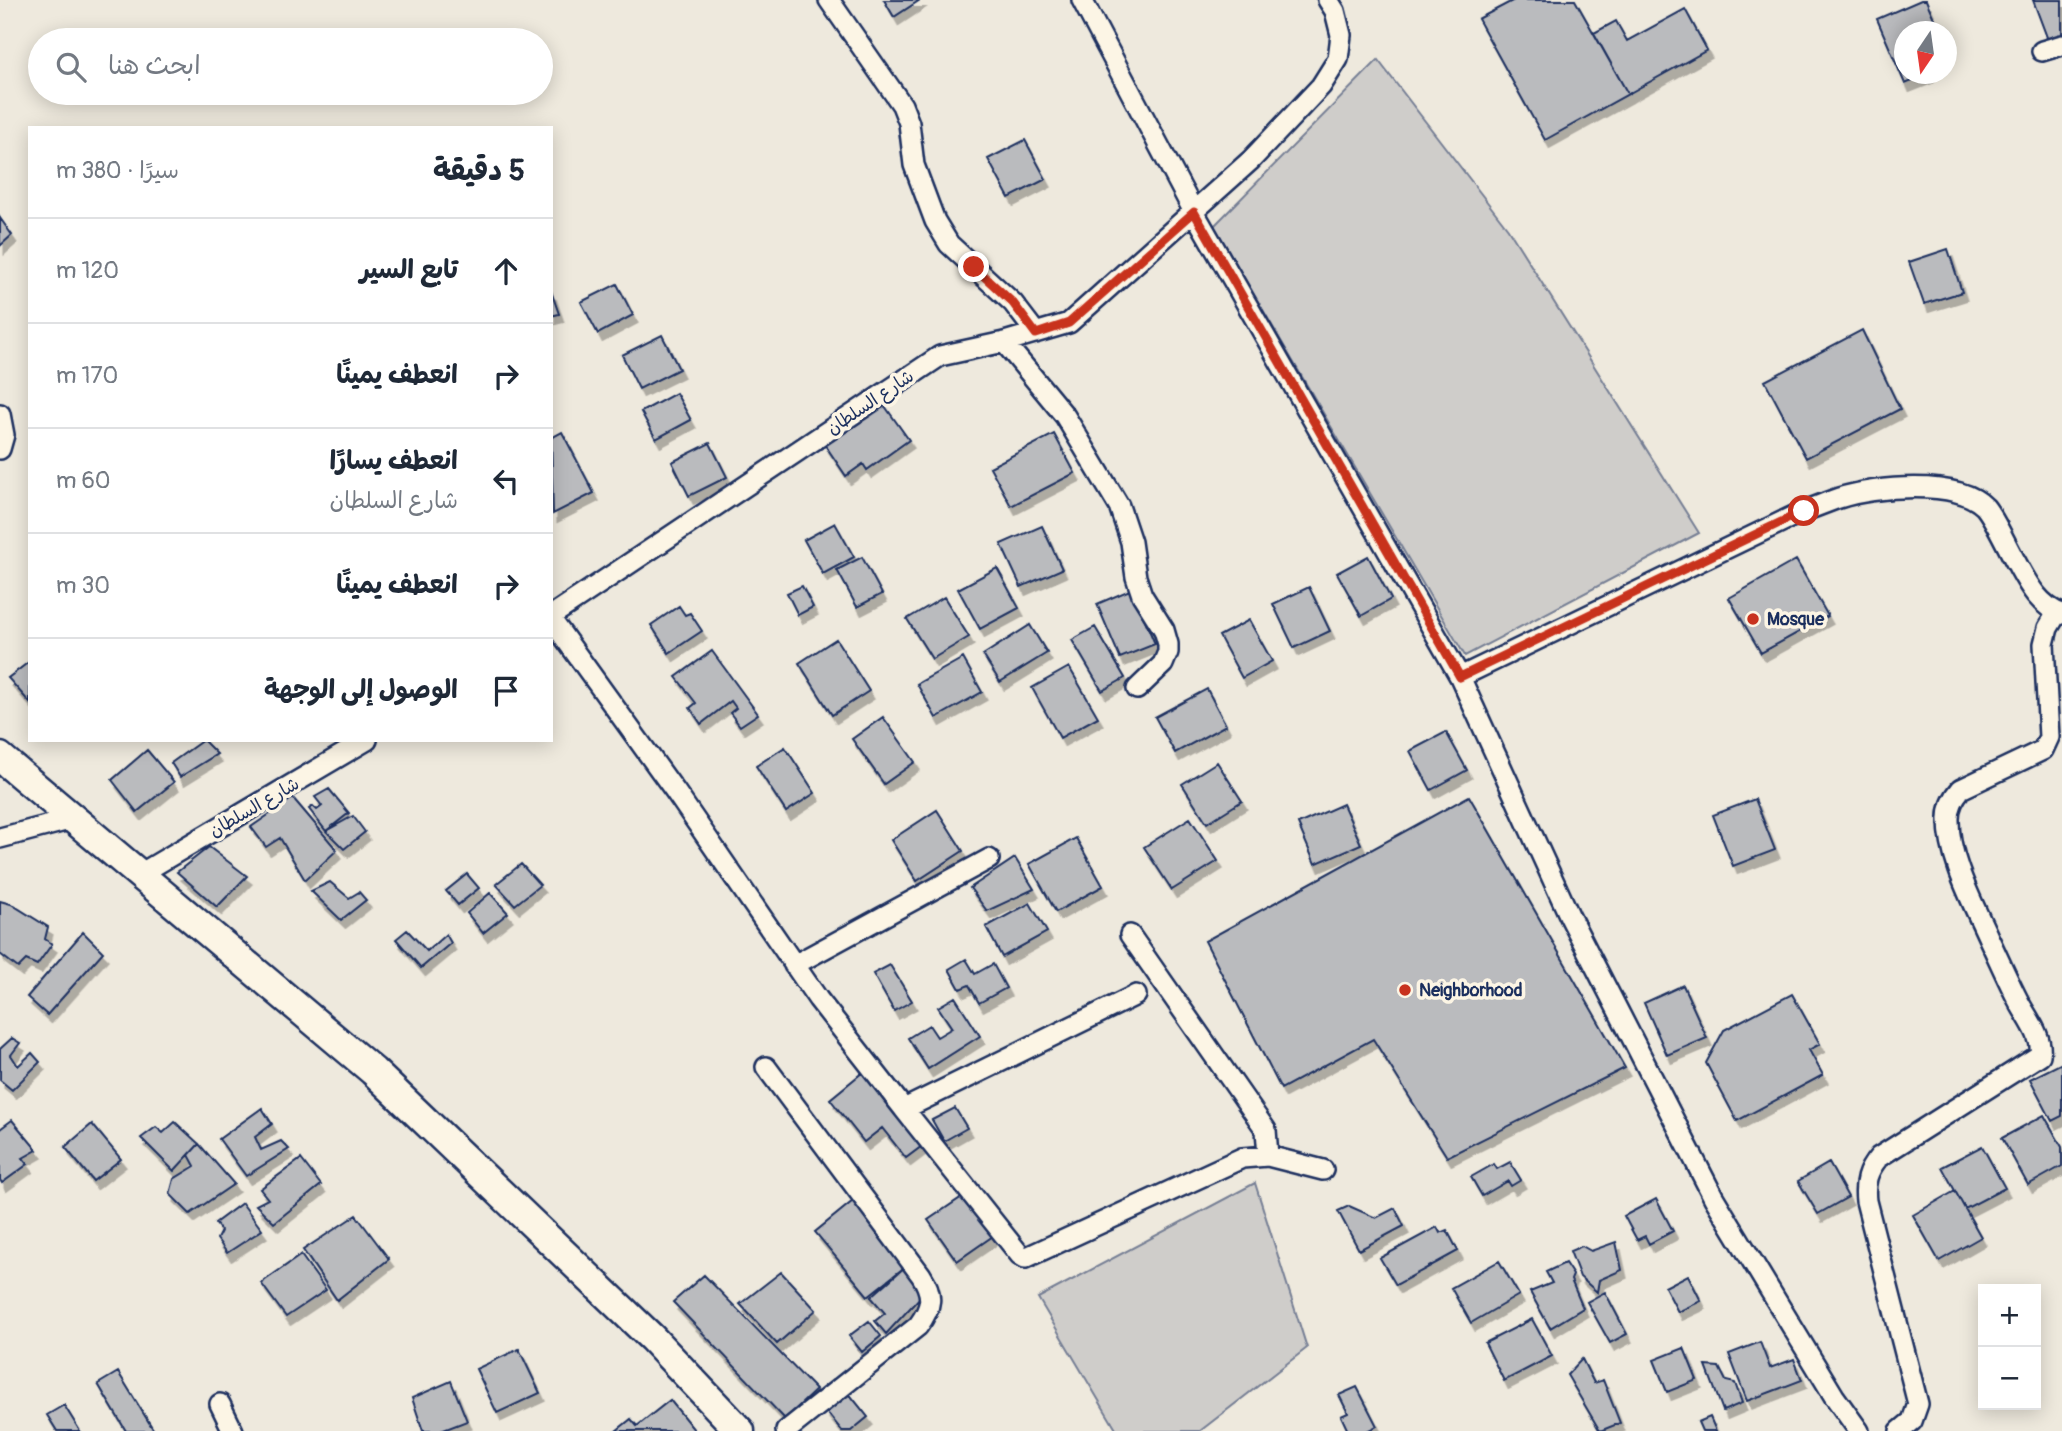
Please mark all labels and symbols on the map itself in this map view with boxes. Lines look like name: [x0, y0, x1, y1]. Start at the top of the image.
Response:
north arrow: [1894, 21, 1957, 84]
route end: [958, 251, 989, 282]
street label: شارع السلطان: [822, 365, 918, 440]
route start: [1788, 495, 1819, 526]
place label: Mosque: [1767, 608, 1825, 631]
marker: Mosque: [1745, 611, 1761, 627]
street label: شارع السلطان: [205, 772, 304, 843]
place label: Neighborhood: [1419, 979, 1523, 1002]
marker: Neighborhood: [1397, 982, 1413, 998]

